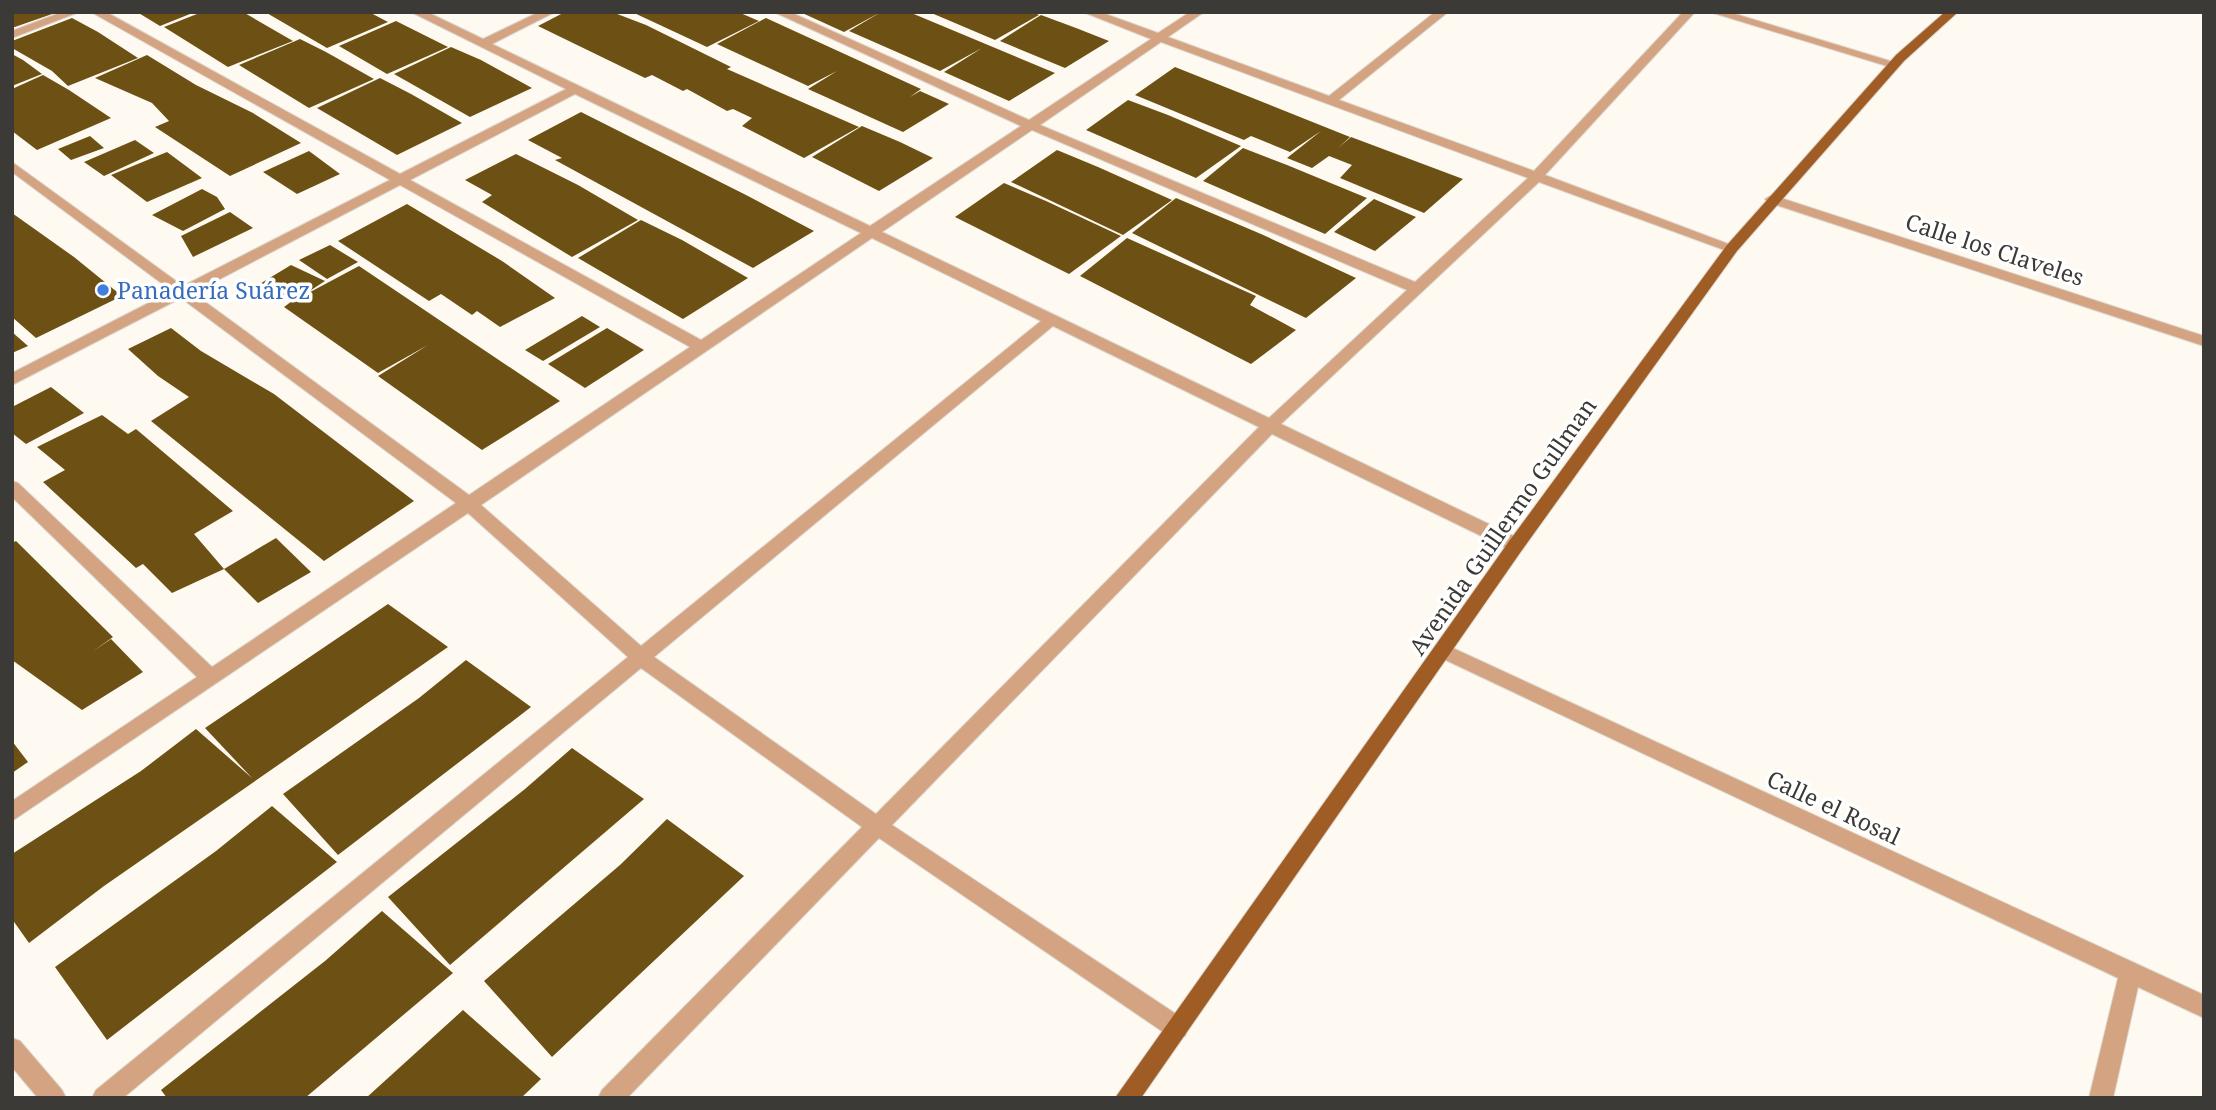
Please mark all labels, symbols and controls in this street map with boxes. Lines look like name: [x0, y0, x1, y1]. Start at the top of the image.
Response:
street label: Calle los Claveles: [1902, 205, 2088, 293]
place label: Panadería Suárez: [117, 274, 310, 306]
marker: Panadería Suárez: [95, 282, 111, 298]
street label: Avenida Guillermo Gullman: [1401, 391, 1603, 661]
street label: Calle el Rosal: [1762, 762, 1906, 852]

